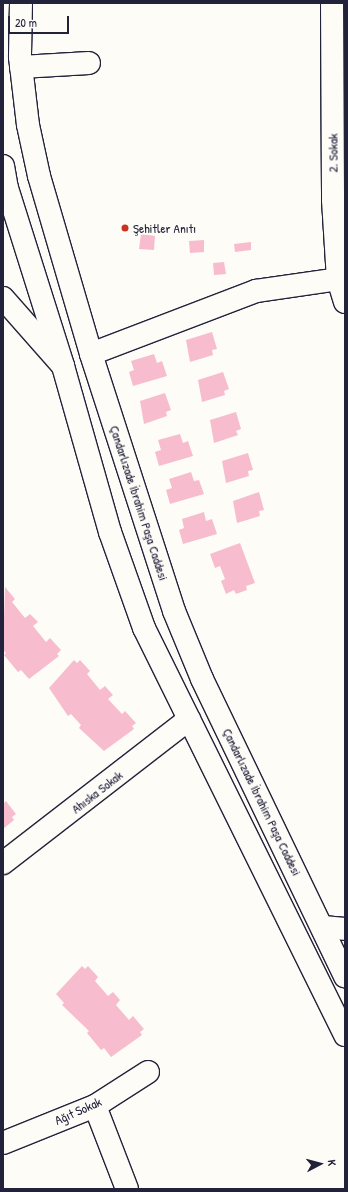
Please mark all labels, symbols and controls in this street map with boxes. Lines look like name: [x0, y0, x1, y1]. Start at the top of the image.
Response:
scale bar: [10, 8, 71, 34]
text: 20 m: [15, 14, 37, 31]
street label: 2. Sokak: [325, 134, 341, 172]
place label: Şehitler Anıtı: [133, 220, 196, 236]
marker: Şehitler Anıtı: [120, 223, 130, 233]
street label: Çandarlızade İbrahim Paşa Caddesi: [107, 423, 171, 583]
street label: Çandarlızade İbrahim Paşa Caddesi: [219, 726, 305, 878]
street label: Ahıska Sokak: [68, 767, 126, 817]
street label: Ağıt Sokak: [52, 1094, 104, 1128]
north arrow: [300, 1144, 340, 1184]
text: K: [325, 1159, 339, 1166]

